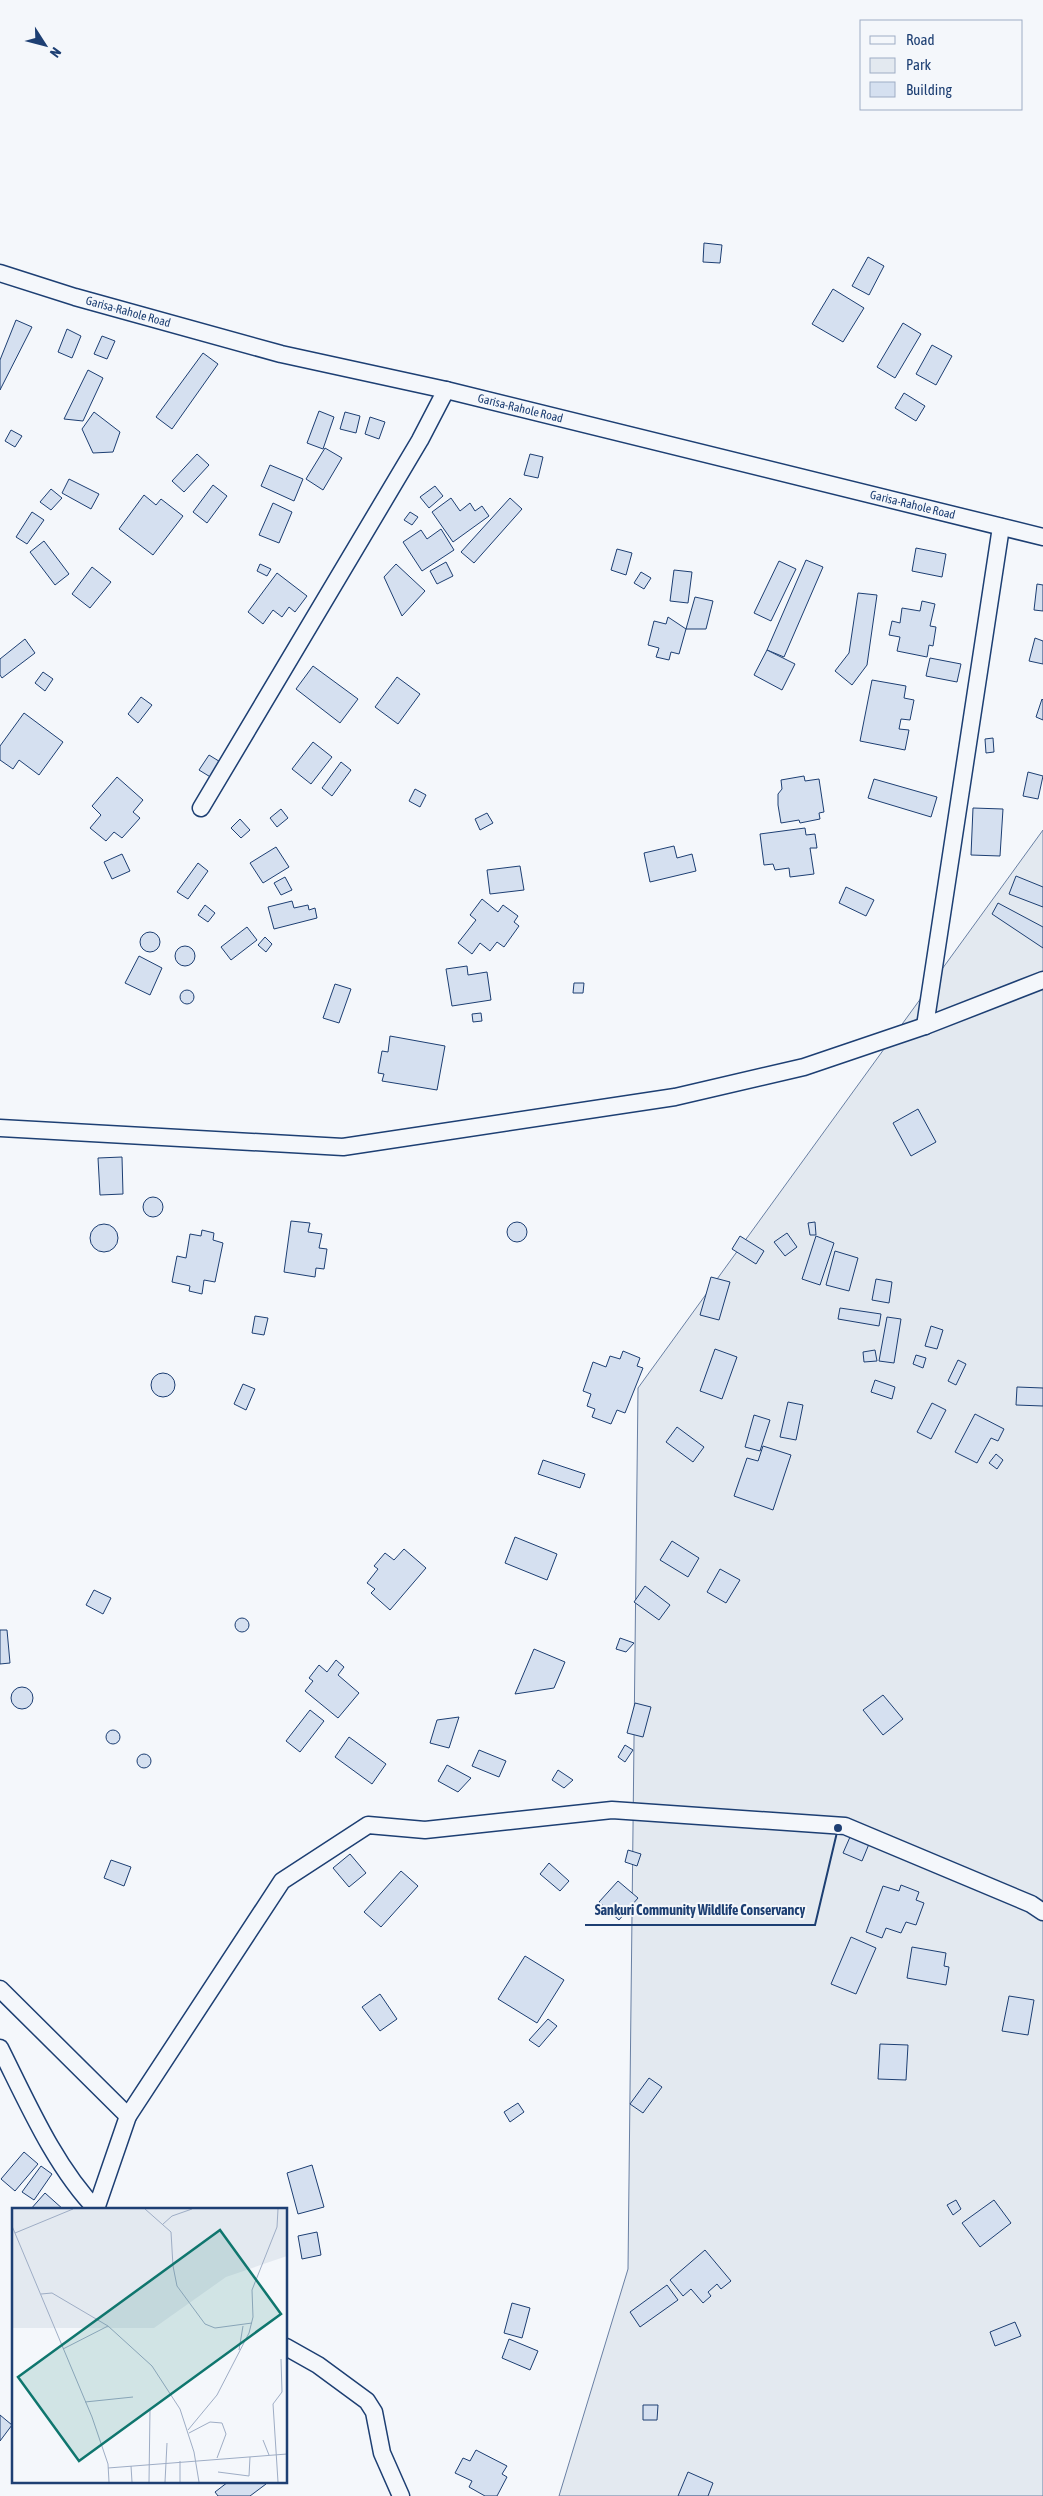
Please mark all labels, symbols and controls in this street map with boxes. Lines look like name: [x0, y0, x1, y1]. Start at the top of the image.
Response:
north arrow: [20, 20, 70, 70]
legend: [860, 20, 1023, 110]
text: Road: [906, 31, 935, 48]
text: N: [47, 45, 64, 61]
text: Park: [906, 56, 931, 73]
text: Building: [906, 81, 952, 98]
street label: Garisa-Rahole Road: [84, 293, 172, 330]
street label: Garisa-Rahole Road: [476, 391, 564, 426]
street label: Garisa-Rahole Road: [869, 488, 957, 522]
callout: Sankuri Community Wildlife Conservancy: [585, 1896, 815, 1925]
text: Sankuri Community Wildlife Conservancy: [595, 1902, 805, 1918]
inset map: [12, 2208, 288, 2484]

